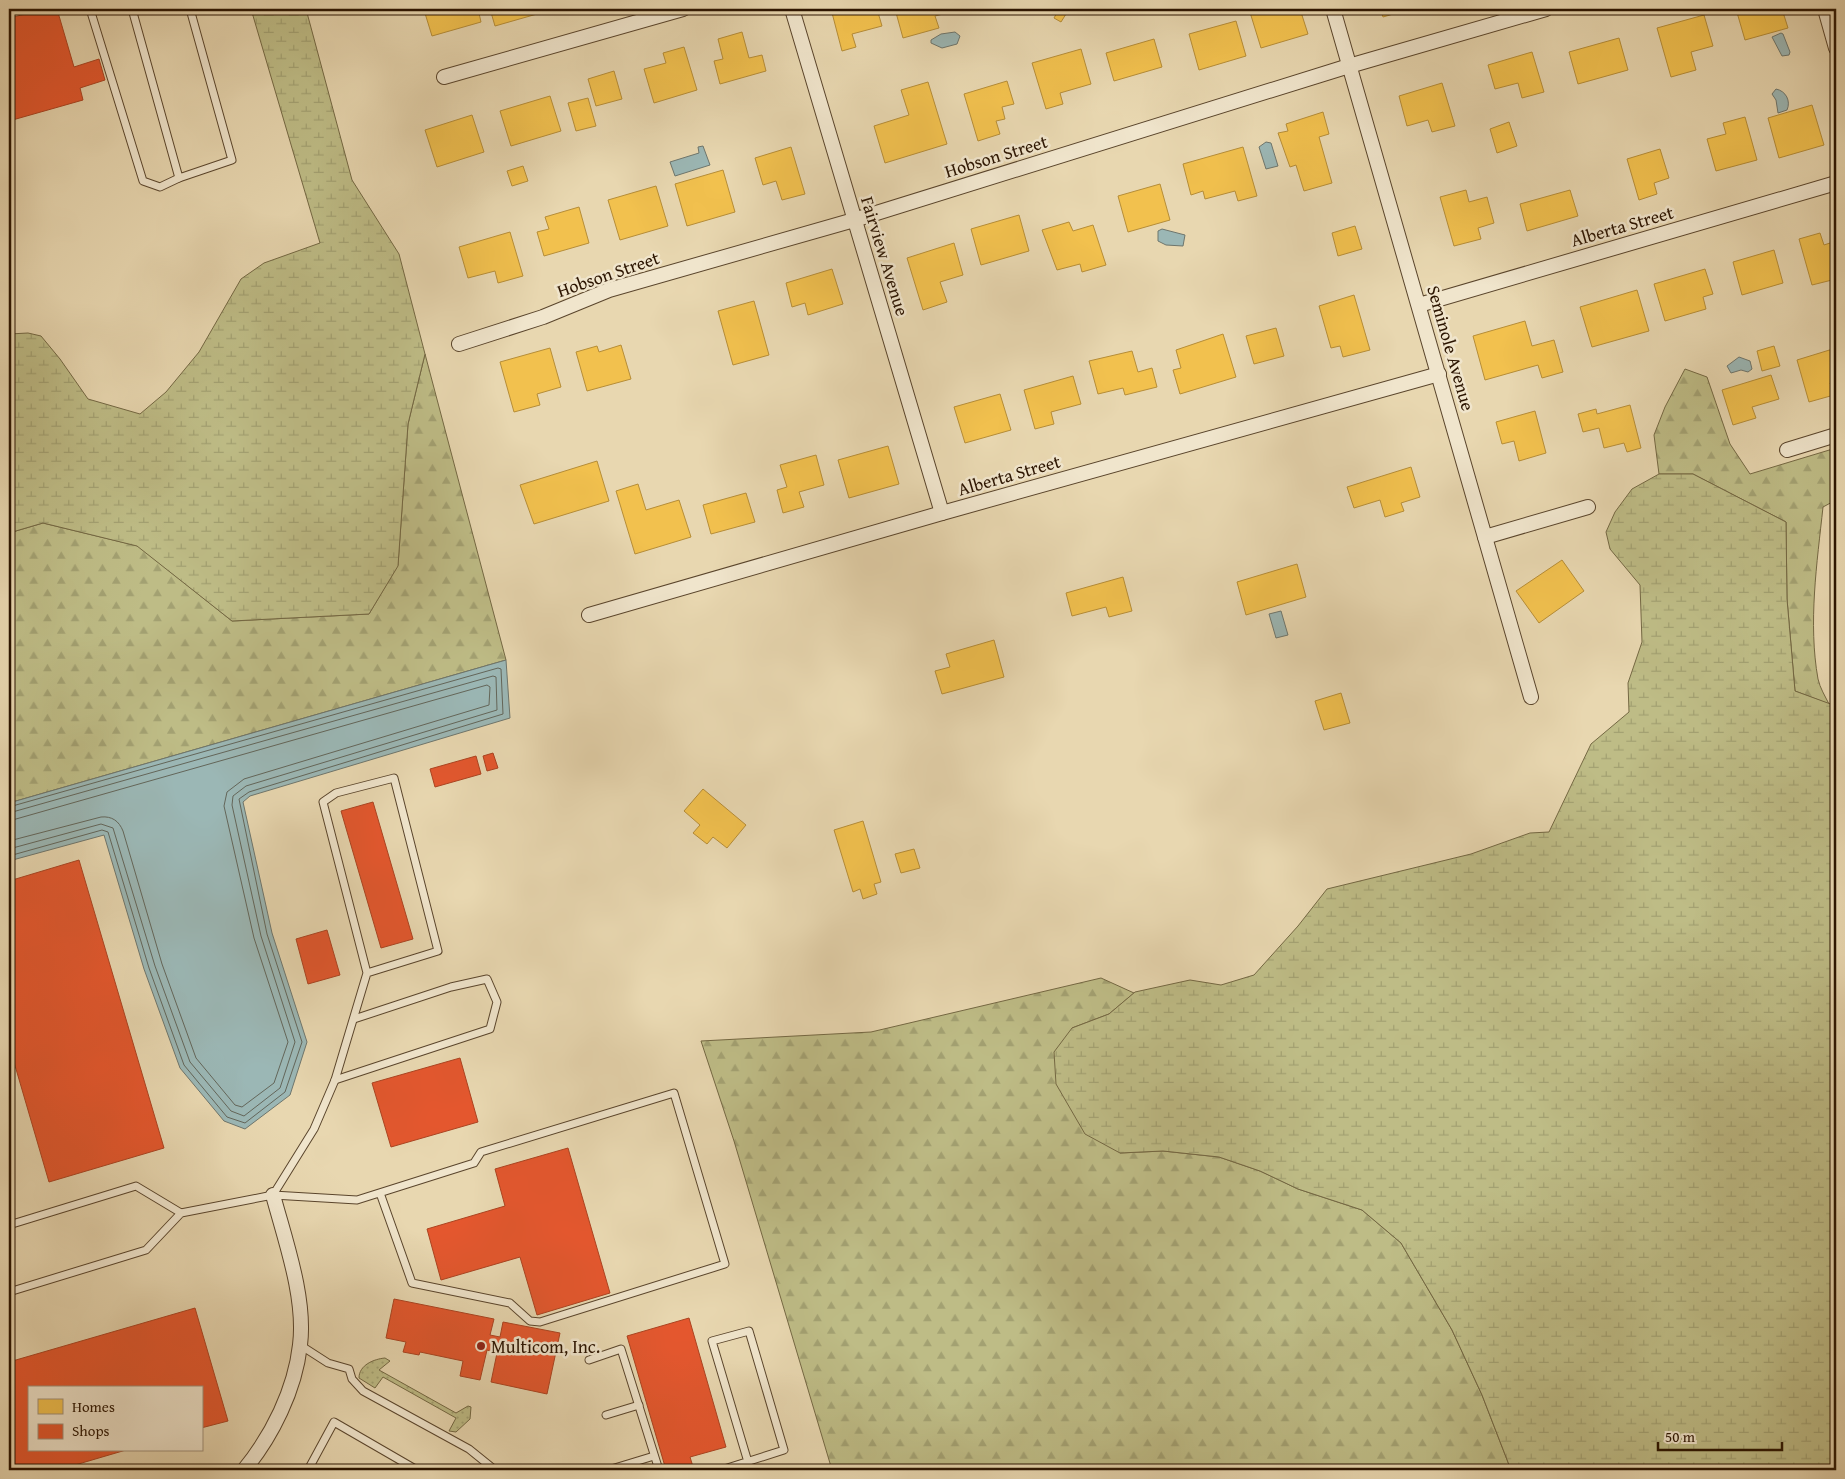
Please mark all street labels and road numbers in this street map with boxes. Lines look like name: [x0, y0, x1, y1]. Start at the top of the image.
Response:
street label: Hobson Street: [941, 127, 1051, 184]
street label: Fairview Avenue: [854, 193, 916, 319]
street label: Alberta Street: [1568, 198, 1677, 254]
street label: Hobson Street: [553, 244, 663, 304]
street label: Seminole Avenue: [1420, 282, 1482, 414]
street label: Alberta Street: [955, 447, 1064, 503]

